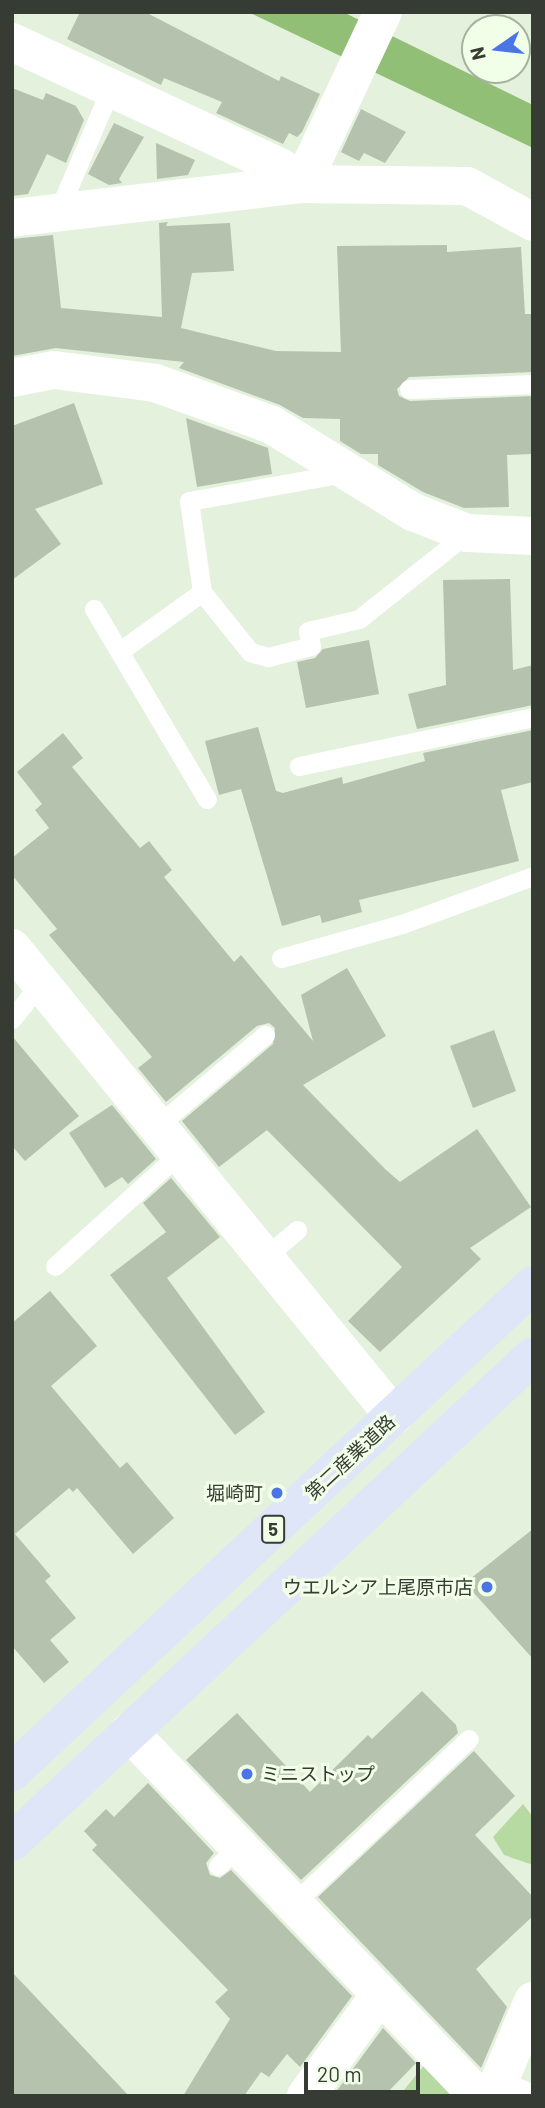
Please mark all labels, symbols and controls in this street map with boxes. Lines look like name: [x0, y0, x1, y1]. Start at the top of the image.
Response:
north arrow: [461, 14, 531, 84]
text: N: [464, 45, 490, 63]
street label: 第二産業道路: [301, 1410, 399, 1504]
place label: 堀崎町: [206, 1482, 263, 1504]
marker: 堀崎町: [269, 1485, 285, 1501]
road number: 5: [261, 1514, 285, 1544]
place label: ウエルシア上尾原市店: [283, 1576, 473, 1598]
marker: ウエルシア上尾原市店: [479, 1579, 495, 1595]
place label: ミニストップ: [261, 1763, 375, 1785]
marker: ミニストップ: [239, 1766, 255, 1782]
scale bar: [307, 2048, 422, 2092]
text: 20 m: [317, 2061, 362, 2086]

